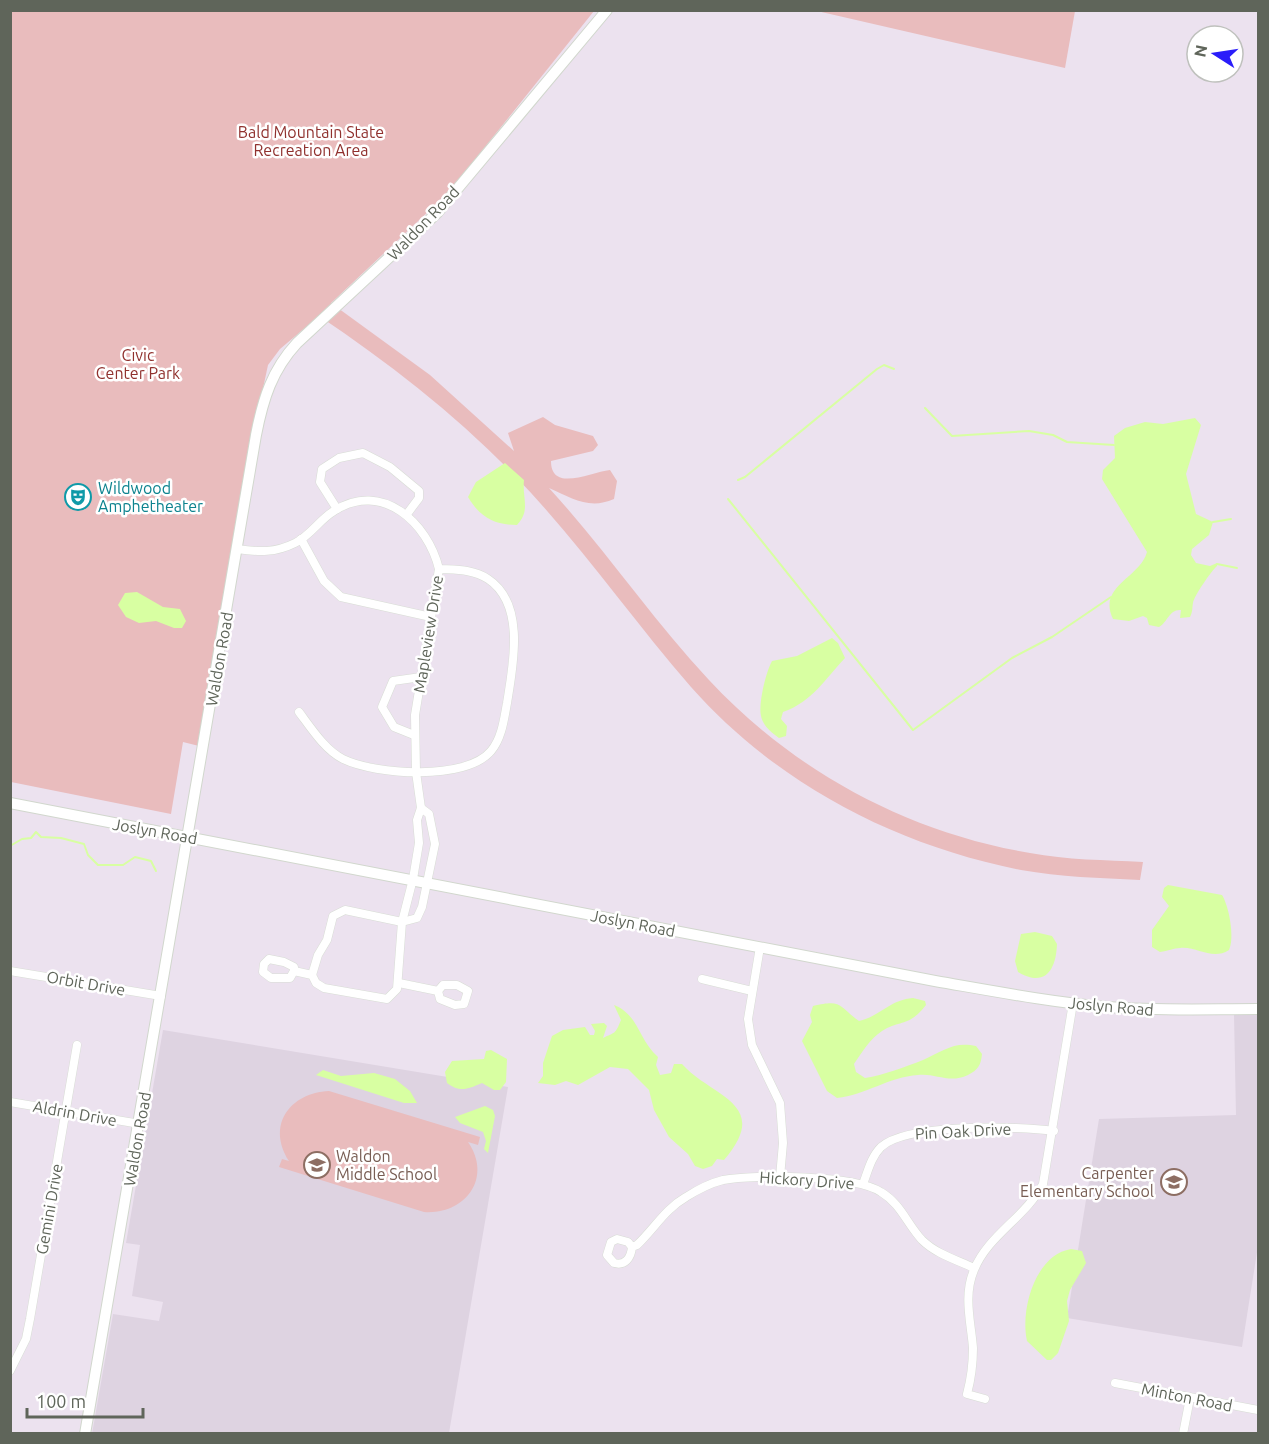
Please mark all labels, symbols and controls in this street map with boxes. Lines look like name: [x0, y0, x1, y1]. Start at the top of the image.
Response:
north arrow: [1185, 24, 1245, 84]
text: N: [1190, 43, 1210, 59]
park label: Bald Mountain State Recreation Area: [238, 123, 384, 159]
street label: Waldon Road: [383, 182, 463, 264]
park label: Civic Center Park: [96, 346, 180, 382]
place label: Wildwood Amphetheater: [98, 479, 203, 515]
theatre icon: Wildwood Amphetheater: [63, 482, 93, 512]
street label: Mapleview Drive: [410, 574, 446, 694]
street label: Waldon Road: [202, 611, 236, 707]
street label: Joslyn Road: [111, 815, 199, 847]
street label: Joslyn Road: [589, 906, 677, 940]
street label: Orbit Drive: [45, 967, 127, 999]
street label: Joslyn Road: [1068, 993, 1154, 1019]
street label: Waldon Road: [120, 1091, 154, 1187]
street label: Aldrin Drive: [32, 1097, 118, 1129]
street label: Pin Oak Drive: [914, 1119, 1012, 1143]
place label: Waldon Middle School: [336, 1147, 437, 1183]
school or university icon: Waldon Middle School: [302, 1150, 332, 1180]
street label: Gemini Drive: [32, 1162, 66, 1256]
place label: Carpenter Elementary School: [1020, 1164, 1154, 1200]
school or university icon: Carpenter Elementary School: [1159, 1167, 1189, 1197]
street label: Hickory Drive: [759, 1168, 855, 1192]
street label: Minton Road: [1140, 1379, 1234, 1415]
scale bar: [27, 1381, 142, 1419]
text: 100 m: [36, 1391, 86, 1411]

